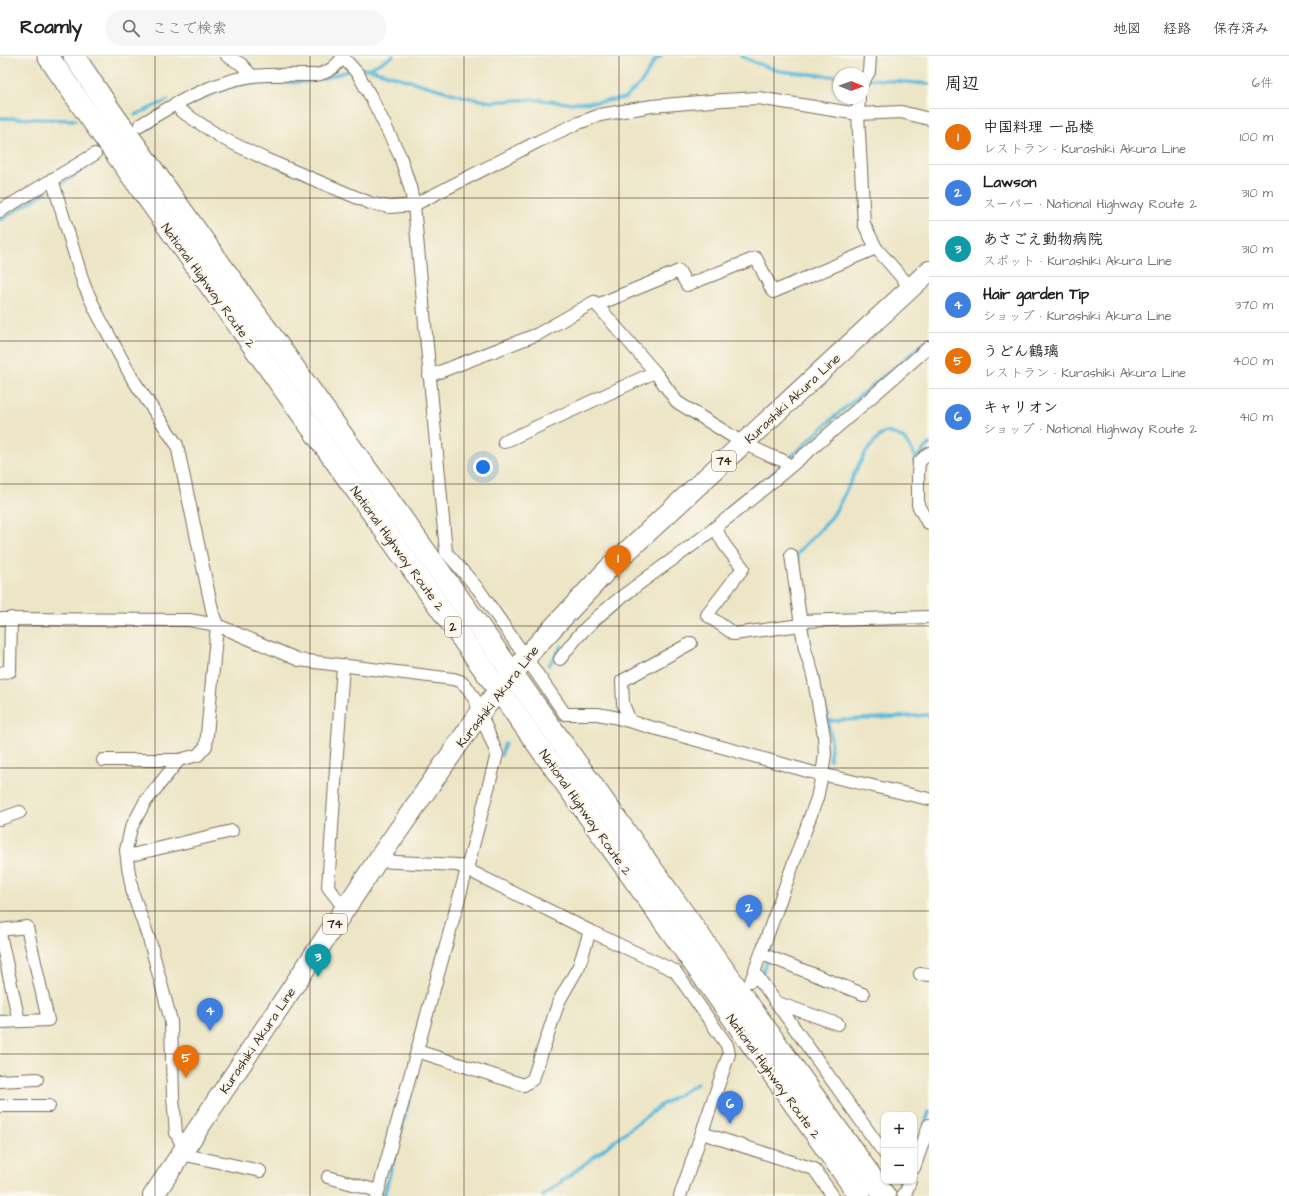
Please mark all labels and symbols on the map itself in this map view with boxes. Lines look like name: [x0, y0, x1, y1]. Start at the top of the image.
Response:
north arrow: [833, 68, 869, 104]
street label: National Highway Route 2: [156, 220, 260, 353]
street label: Kurashiki Akura Line: [741, 350, 844, 448]
road number: 74: [712, 451, 736, 471]
your location: [473, 457, 493, 477]
street label: National Highway Route 2: [345, 483, 449, 616]
pin: 1: [605, 545, 631, 578]
road number: 2: [445, 617, 461, 637]
street label: Kurashiki Akura Line: [452, 642, 543, 751]
street label: National Highway Route 2: [534, 746, 636, 880]
pin: 2: [736, 895, 762, 928]
road number: 74: [323, 914, 347, 934]
pin: 3: [305, 944, 331, 977]
street label: Kurashiki Akura Line: [215, 984, 300, 1097]
pin: 4: [197, 998, 223, 1031]
street label: National Highway Route 2: [721, 1011, 825, 1144]
pin: 5: [173, 1045, 199, 1078]
pin: 6: [717, 1091, 743, 1124]

